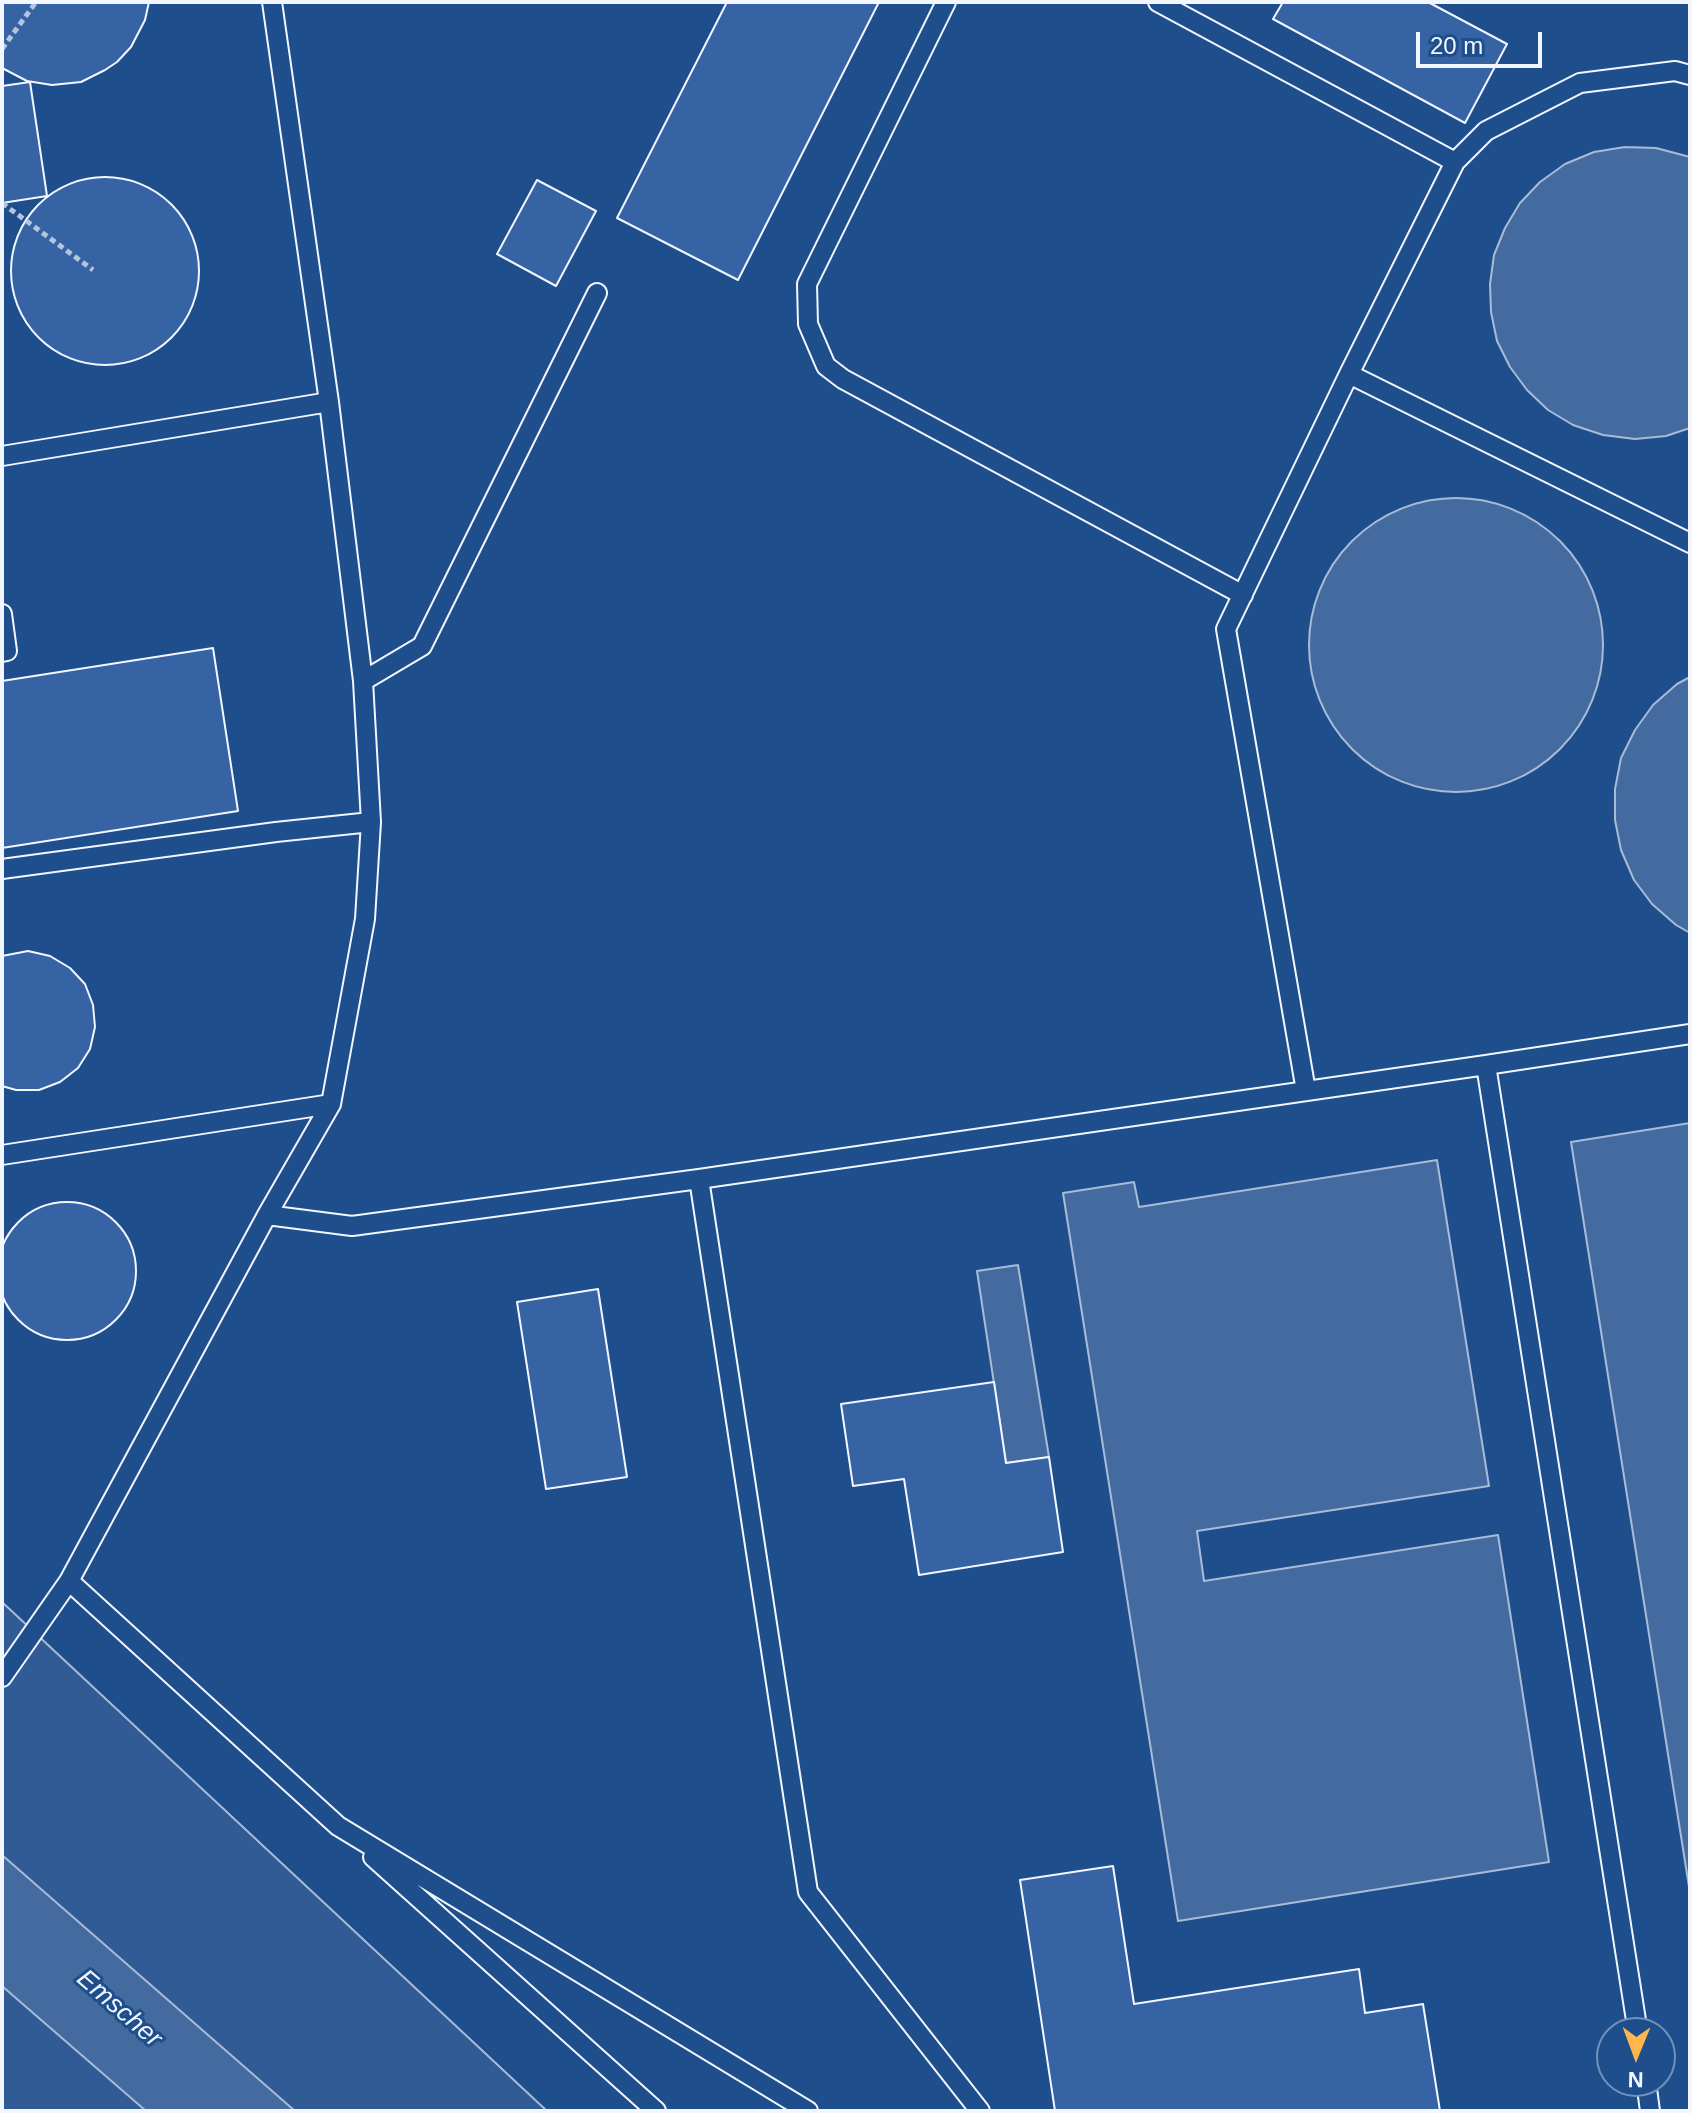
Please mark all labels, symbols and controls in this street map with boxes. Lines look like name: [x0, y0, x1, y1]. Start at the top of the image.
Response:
scale bar: [1420, 16, 1546, 66]
text: 20 m: [1430, 32, 1483, 59]
water label: Emscher: [70, 1964, 168, 2054]
north arrow: [1596, 2017, 1676, 2097]
text: N: [1627, 2067, 1644, 2092]

